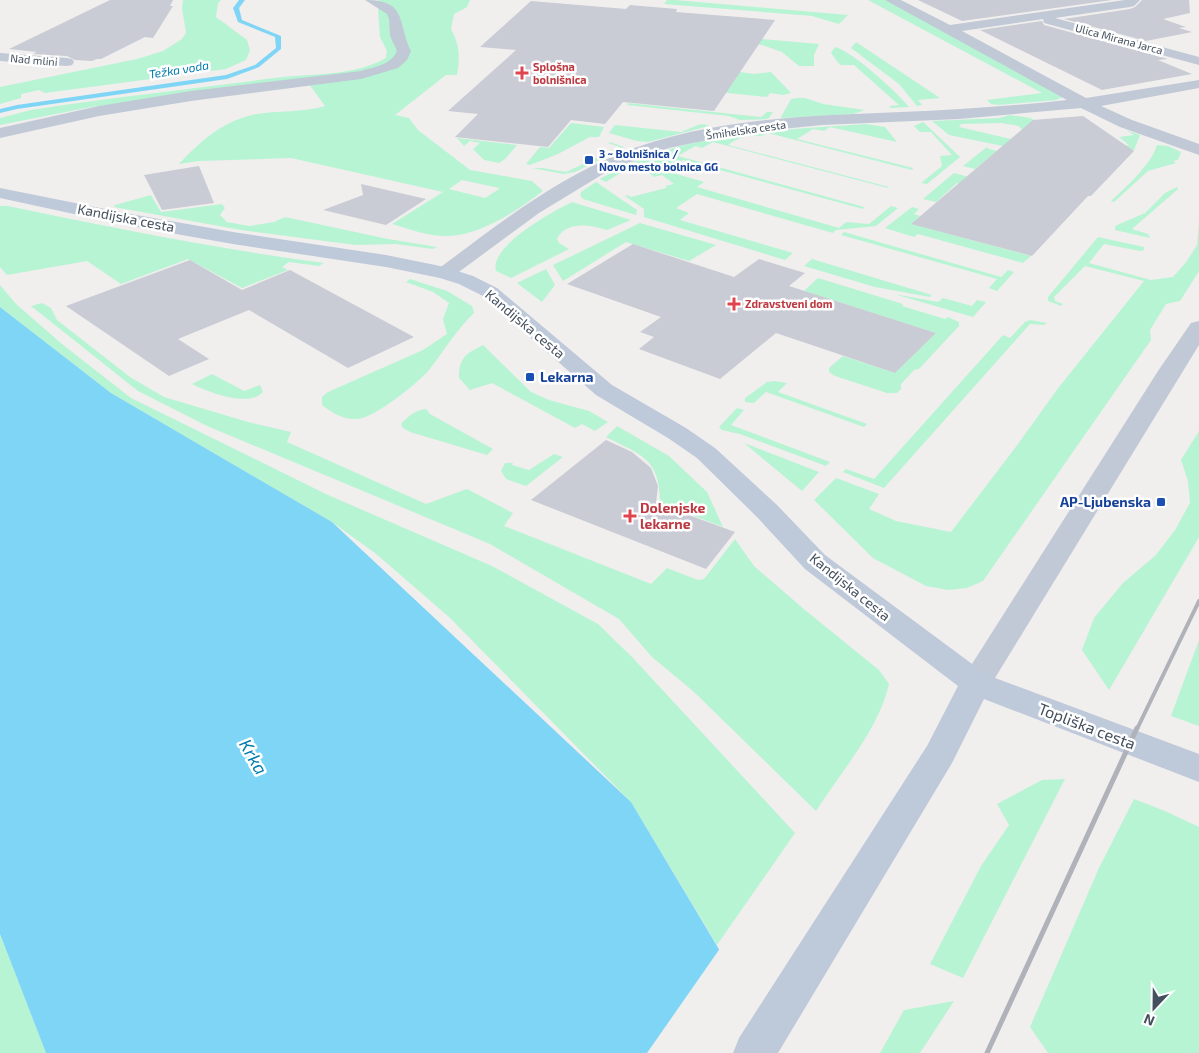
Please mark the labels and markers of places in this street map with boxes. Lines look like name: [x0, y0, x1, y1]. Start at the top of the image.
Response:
place label: Splošna bolnišnica: [533, 60, 587, 86]
marker: Splošna bolnišnica: [515, 66, 529, 80]
place label: 3 ~ Bolnišnica / Novo mesto bolnica GG: [599, 147, 718, 173]
marker: 3 ~ Bolnišnica / Novo mesto bolnica GG: [583, 154, 595, 166]
marker: Zdravstveni dom: [727, 297, 741, 311]
place label: Zdravstveni dom: [745, 297, 833, 310]
place label: Lekarna: [540, 368, 594, 385]
marker: Lekarna: [524, 371, 536, 383]
place label: AP-Ljubenska: [1060, 493, 1151, 510]
marker: AP-Ljubenska: [1155, 496, 1167, 508]
place label: Dolenjske lekarne: [640, 499, 706, 532]
marker: Dolenjske lekarne: [624, 510, 636, 522]

